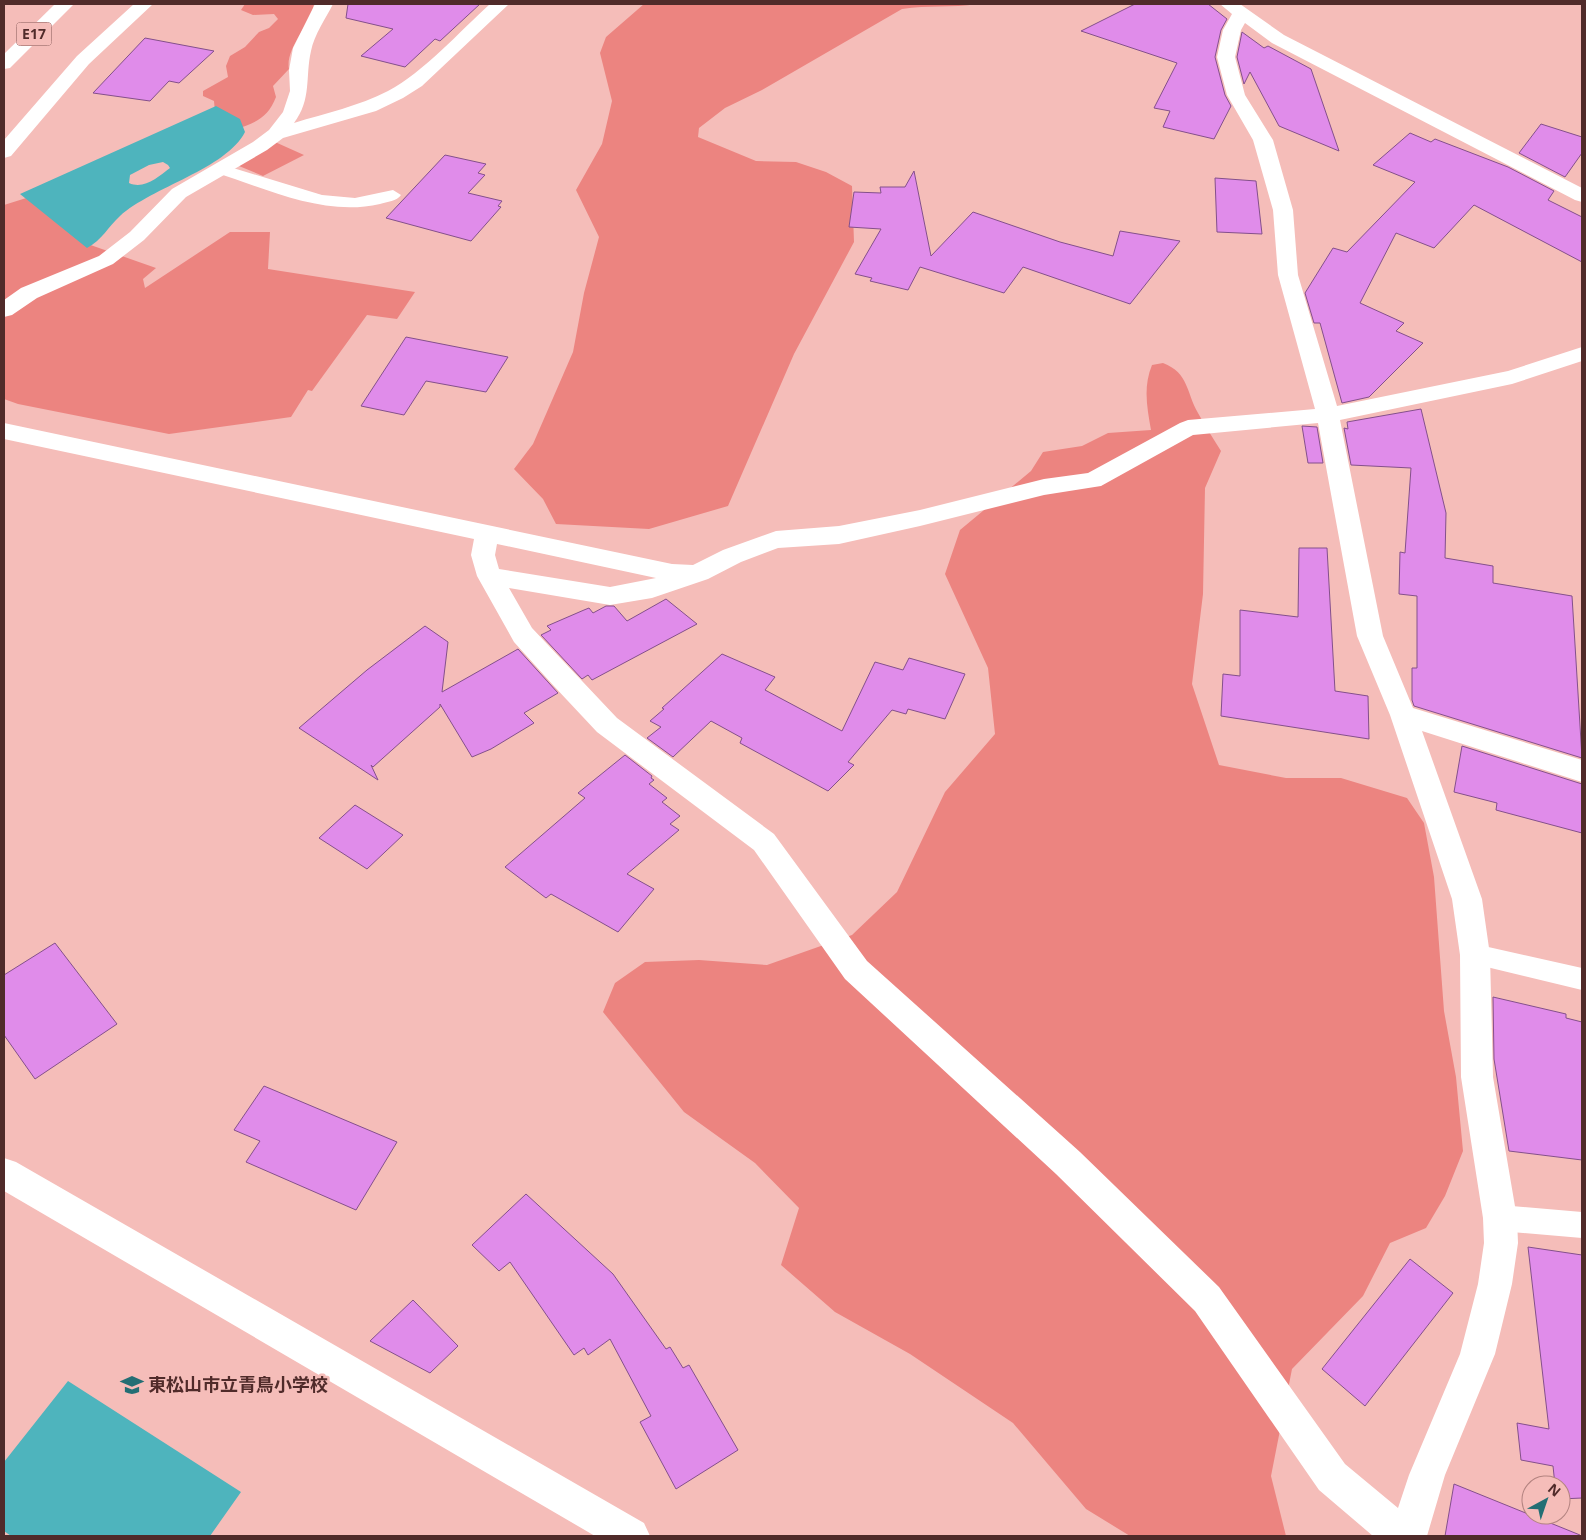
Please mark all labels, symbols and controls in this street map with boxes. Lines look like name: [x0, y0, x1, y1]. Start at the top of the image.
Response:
road number: E17: [16, 22, 52, 46]
school or university icon: 東松山市立青鳥小学校: [119, 1372, 145, 1398]
place label: 東松山市立青鳥小学校: [148, 1372, 328, 1396]
north arrow: [1521, 1475, 1571, 1525]
text: N: [1544, 1479, 1565, 1501]

